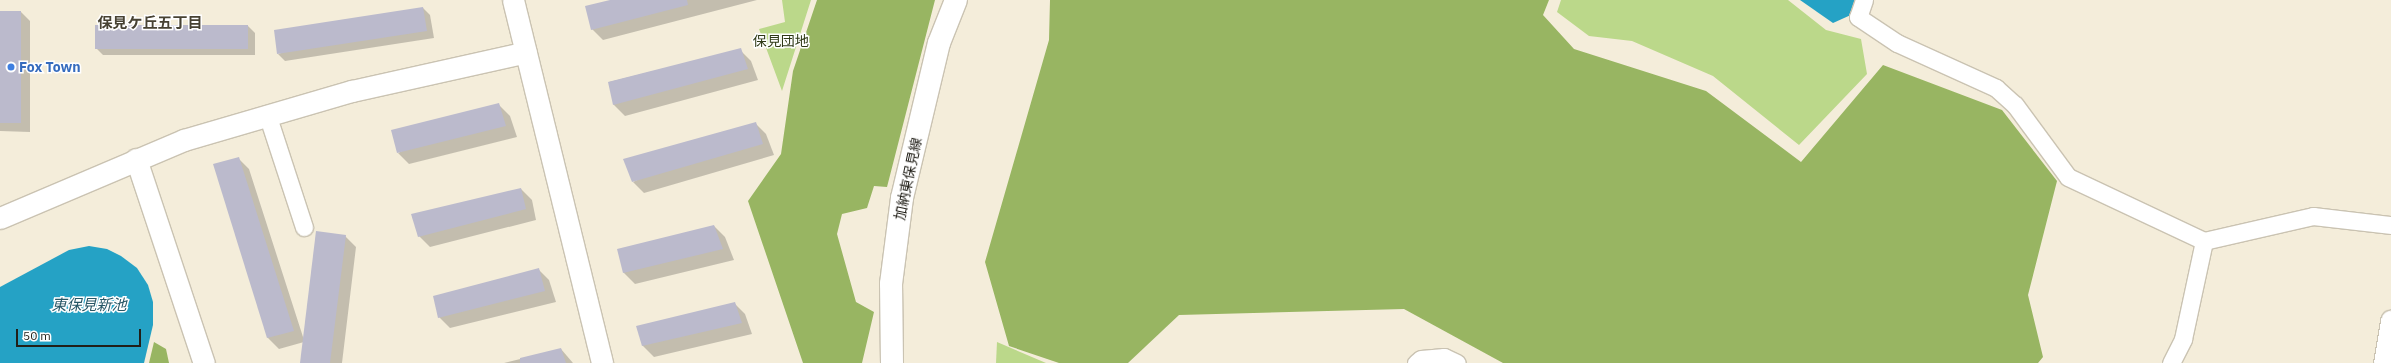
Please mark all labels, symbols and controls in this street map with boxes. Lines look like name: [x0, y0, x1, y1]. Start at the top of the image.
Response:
district label: 保見ケ丘五丁目: [98, 14, 202, 32]
park label: 保見団地: [753, 33, 809, 49]
place label: Fox Town: [19, 59, 81, 75]
marker: Fox Town: [6, 62, 16, 72]
street label: 加納東保見線: [891, 136, 925, 222]
water label: 東保見新池: [52, 296, 126, 314]
scale bar: [18, 321, 143, 347]
text: 50 m: [23, 328, 51, 343]

